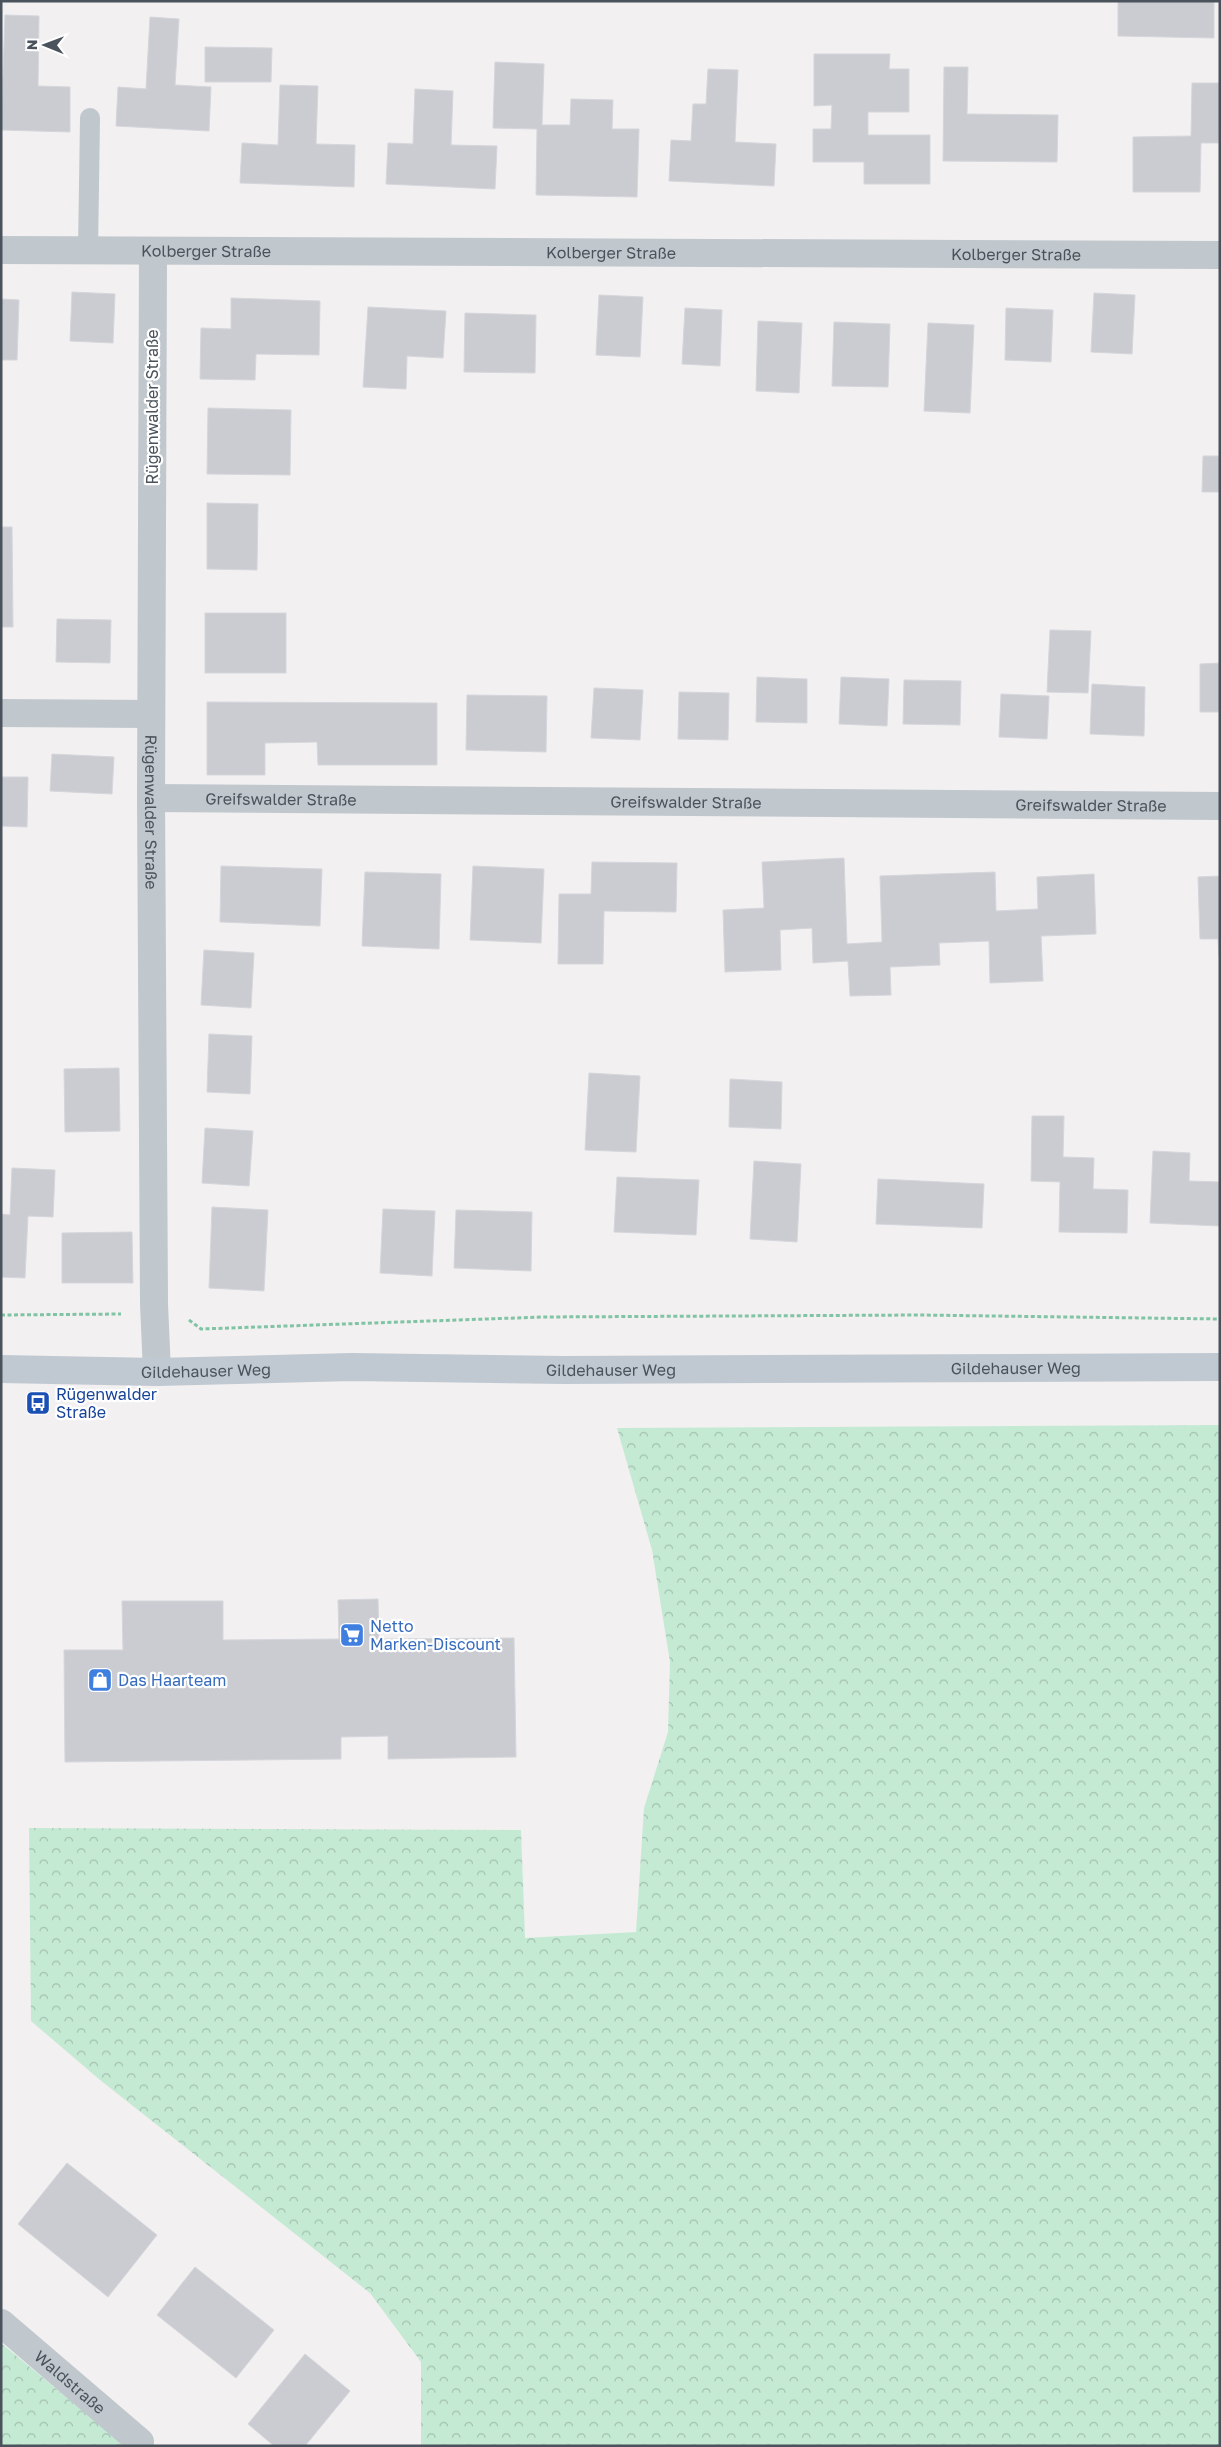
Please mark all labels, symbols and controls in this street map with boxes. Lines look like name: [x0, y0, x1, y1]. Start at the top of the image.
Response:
north arrow: [20, 20, 70, 70]
text: N: [23, 39, 40, 50]
street label: Kolberger Straße: [141, 241, 271, 261]
street label: Kolberger Straße: [546, 242, 676, 263]
street label: Kolberger Straße: [951, 244, 1081, 264]
street label: Rügenwalder Straße: [142, 329, 162, 485]
street label: Rügenwalder Straße: [141, 734, 162, 890]
street label: Greifswalder Straße: [205, 788, 357, 810]
street label: Greifswalder Straße: [610, 791, 762, 813]
street label: Greifswalder Straße: [1015, 794, 1167, 816]
street label: Gildehauser Weg: [951, 1358, 1081, 1378]
street label: Gildehauser Weg: [141, 1359, 271, 1382]
street label: Gildehauser Weg: [546, 1359, 676, 1380]
place label: Rügenwalder Straße: [56, 1384, 157, 1422]
bus stop icon: Rügenwalder Straße: [25, 1390, 51, 1416]
place label: Netto Marken-Discount: [370, 1616, 501, 1654]
supermarket icon: Netto Marken-Discount: [339, 1622, 365, 1648]
shop icon: Das Haarteam: [87, 1667, 113, 1693]
place label: Das Haarteam: [118, 1670, 226, 1690]
street label: Waldstraße: [31, 2346, 110, 2418]

